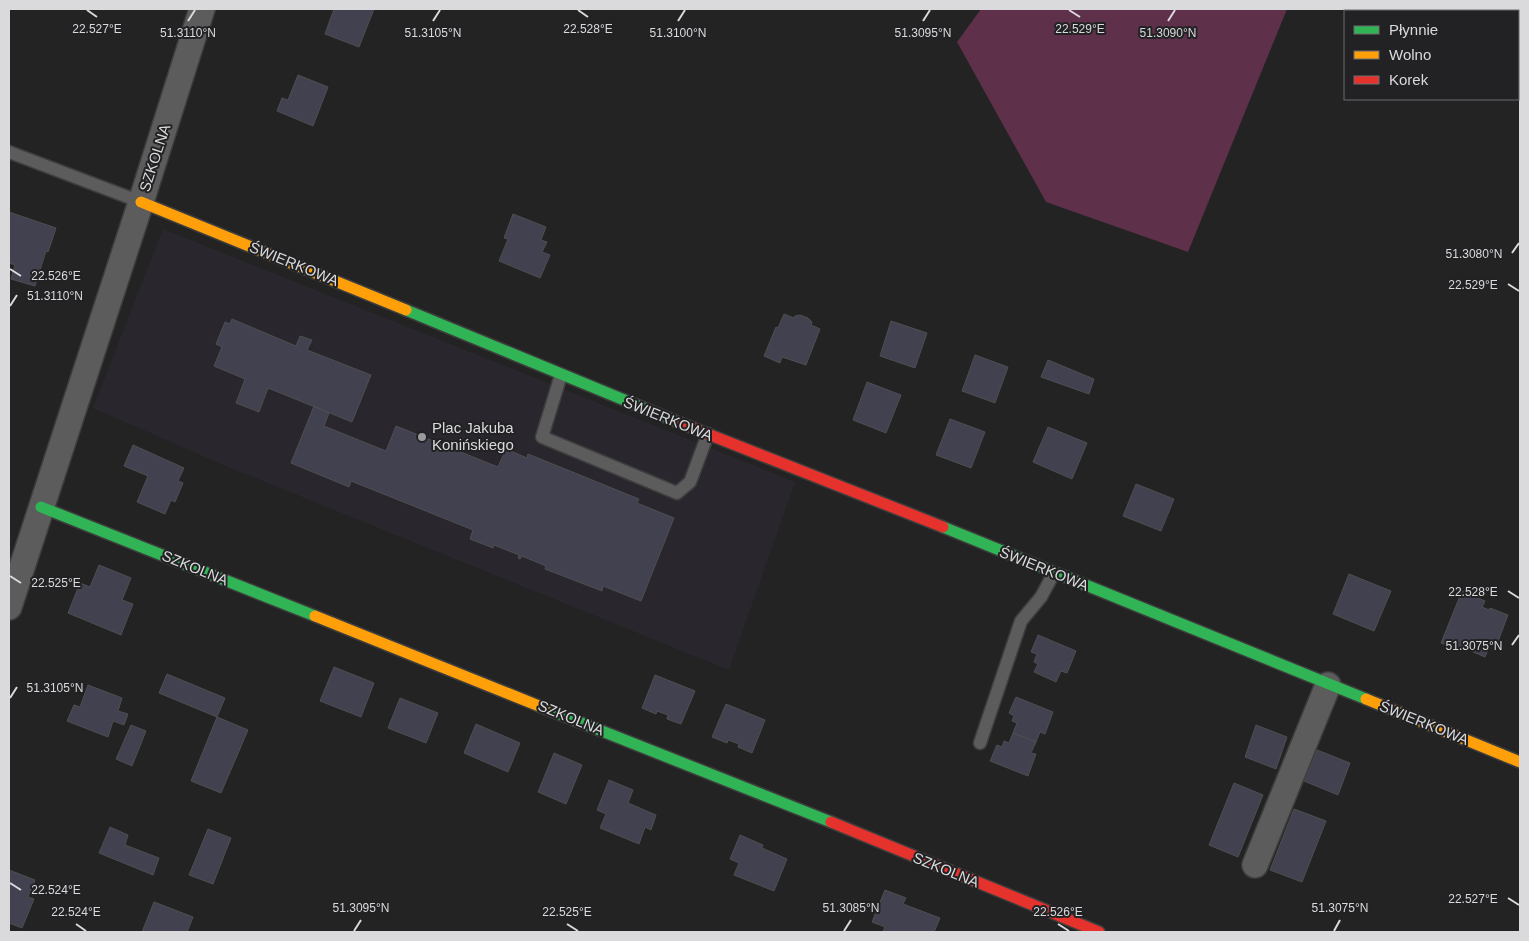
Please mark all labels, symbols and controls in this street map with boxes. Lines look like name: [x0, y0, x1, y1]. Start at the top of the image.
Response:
legend: [1344, 10, 1519, 100]
text: Płynnie: [1389, 21, 1438, 38]
text: 22.527°E: [72, 22, 122, 36]
text: 22.528°E: [563, 22, 613, 36]
text: 22.529°E: [1055, 22, 1105, 36]
text: 51.3110°N: [160, 26, 216, 40]
text: 51.3105°N: [405, 26, 461, 40]
text: 51.3100°N: [650, 26, 706, 40]
text: 51.3095°N: [895, 26, 951, 40]
text: 51.3090°N: [1140, 26, 1196, 40]
text: Wolno: [1389, 46, 1431, 63]
text: Korek: [1389, 71, 1429, 88]
street label: SZKOLNA: [136, 122, 173, 194]
street label: ŚWIERKOWA: [247, 238, 341, 289]
text: 51.3080°N: [1446, 247, 1502, 261]
text: 22.526°E: [31, 269, 81, 283]
text: 22.529°E: [1448, 278, 1498, 292]
text: 51.3110°N: [27, 289, 83, 303]
street label: ŚWIERKOWA: [621, 393, 715, 444]
place label: Plac Jakuba Konińskiego: [432, 419, 514, 453]
marker: Plac Jakuba Konińskiego: [416, 431, 428, 443]
street label: ŚWIERKOWA: [997, 543, 1091, 594]
street label: SZKOLNA: [160, 547, 231, 589]
text: 22.525°E: [31, 576, 81, 590]
text: 22.528°E: [1448, 585, 1498, 599]
text: 51.3075°N: [1446, 639, 1502, 653]
text: 51.3105°N: [27, 681, 83, 695]
street label: SZKOLNA: [536, 697, 607, 739]
street label: ŚWIERKOWA: [1377, 697, 1471, 748]
street label: SZKOLNA: [911, 849, 982, 891]
text: 22.524°E: [31, 883, 81, 897]
text: 22.527°E: [1448, 892, 1498, 906]
text: 51.3095°N: [333, 901, 389, 915]
text: 51.3085°N: [823, 901, 879, 915]
text: 51.3075°N: [1312, 901, 1368, 915]
text: 22.524°E: [51, 905, 101, 919]
text: 22.525°E: [542, 905, 592, 919]
text: 22.526°E: [1033, 905, 1083, 919]

